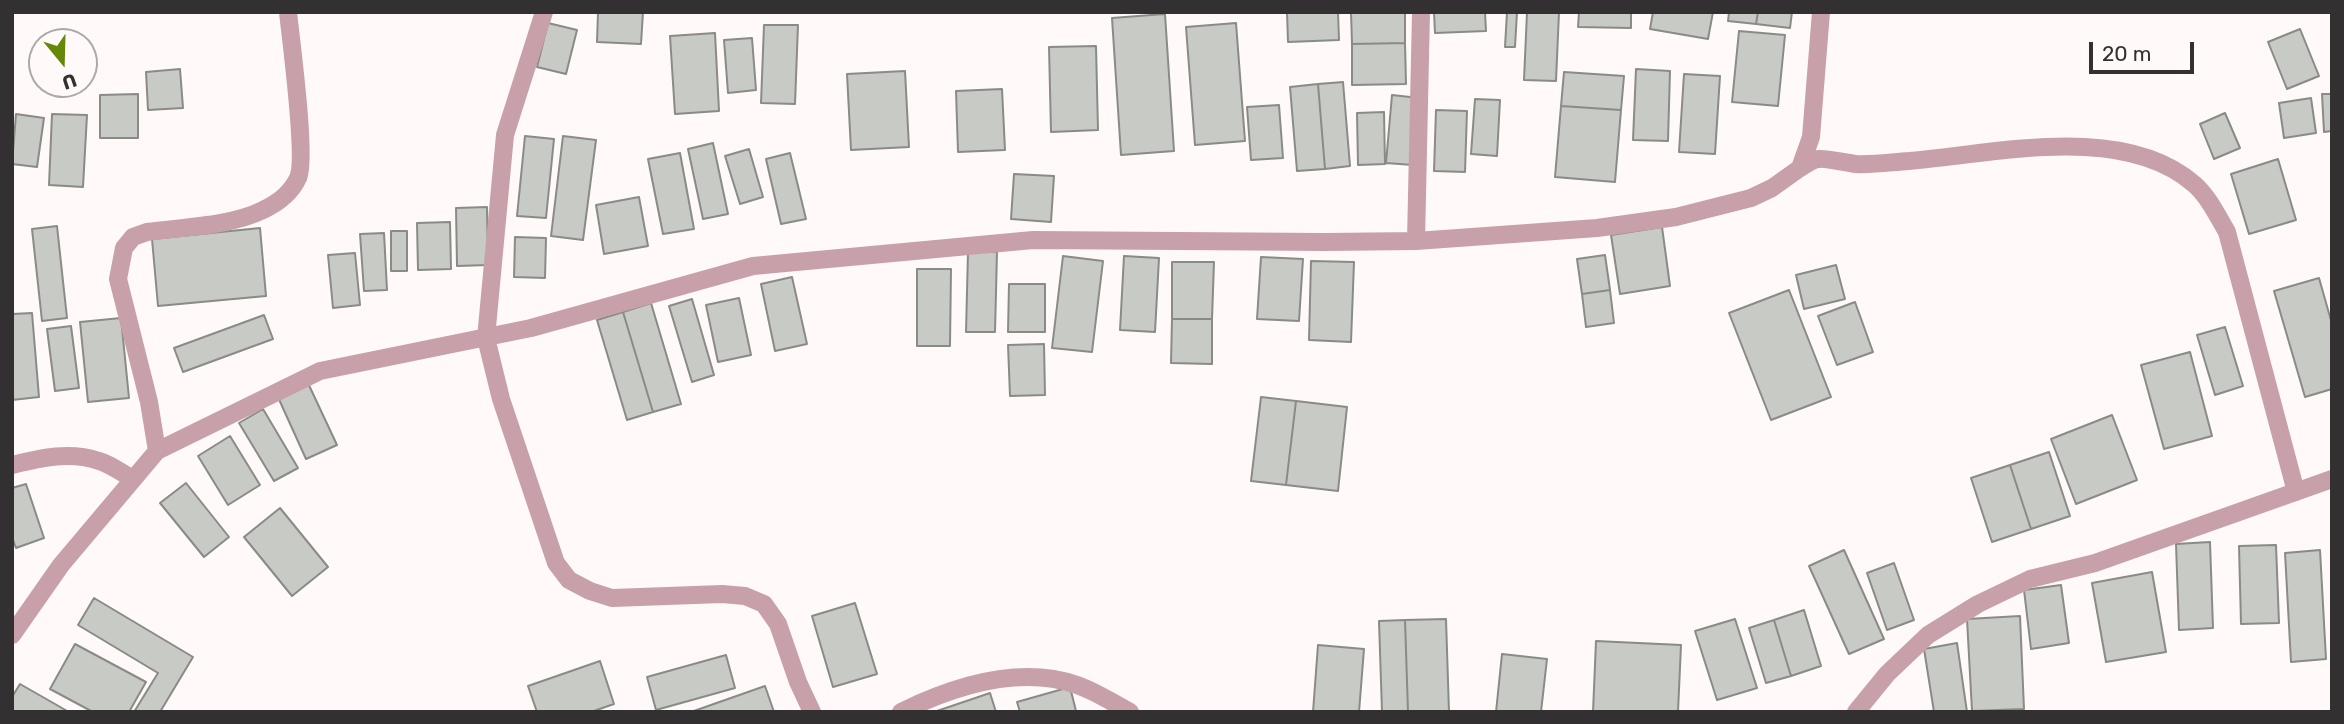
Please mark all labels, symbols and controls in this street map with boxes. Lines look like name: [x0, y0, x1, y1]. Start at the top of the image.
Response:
north arrow: [28, 28, 98, 98]
scale bar: [2092, 28, 2197, 72]
text: 20 m: [2102, 41, 2151, 66]
text: U: [59, 68, 80, 95]

